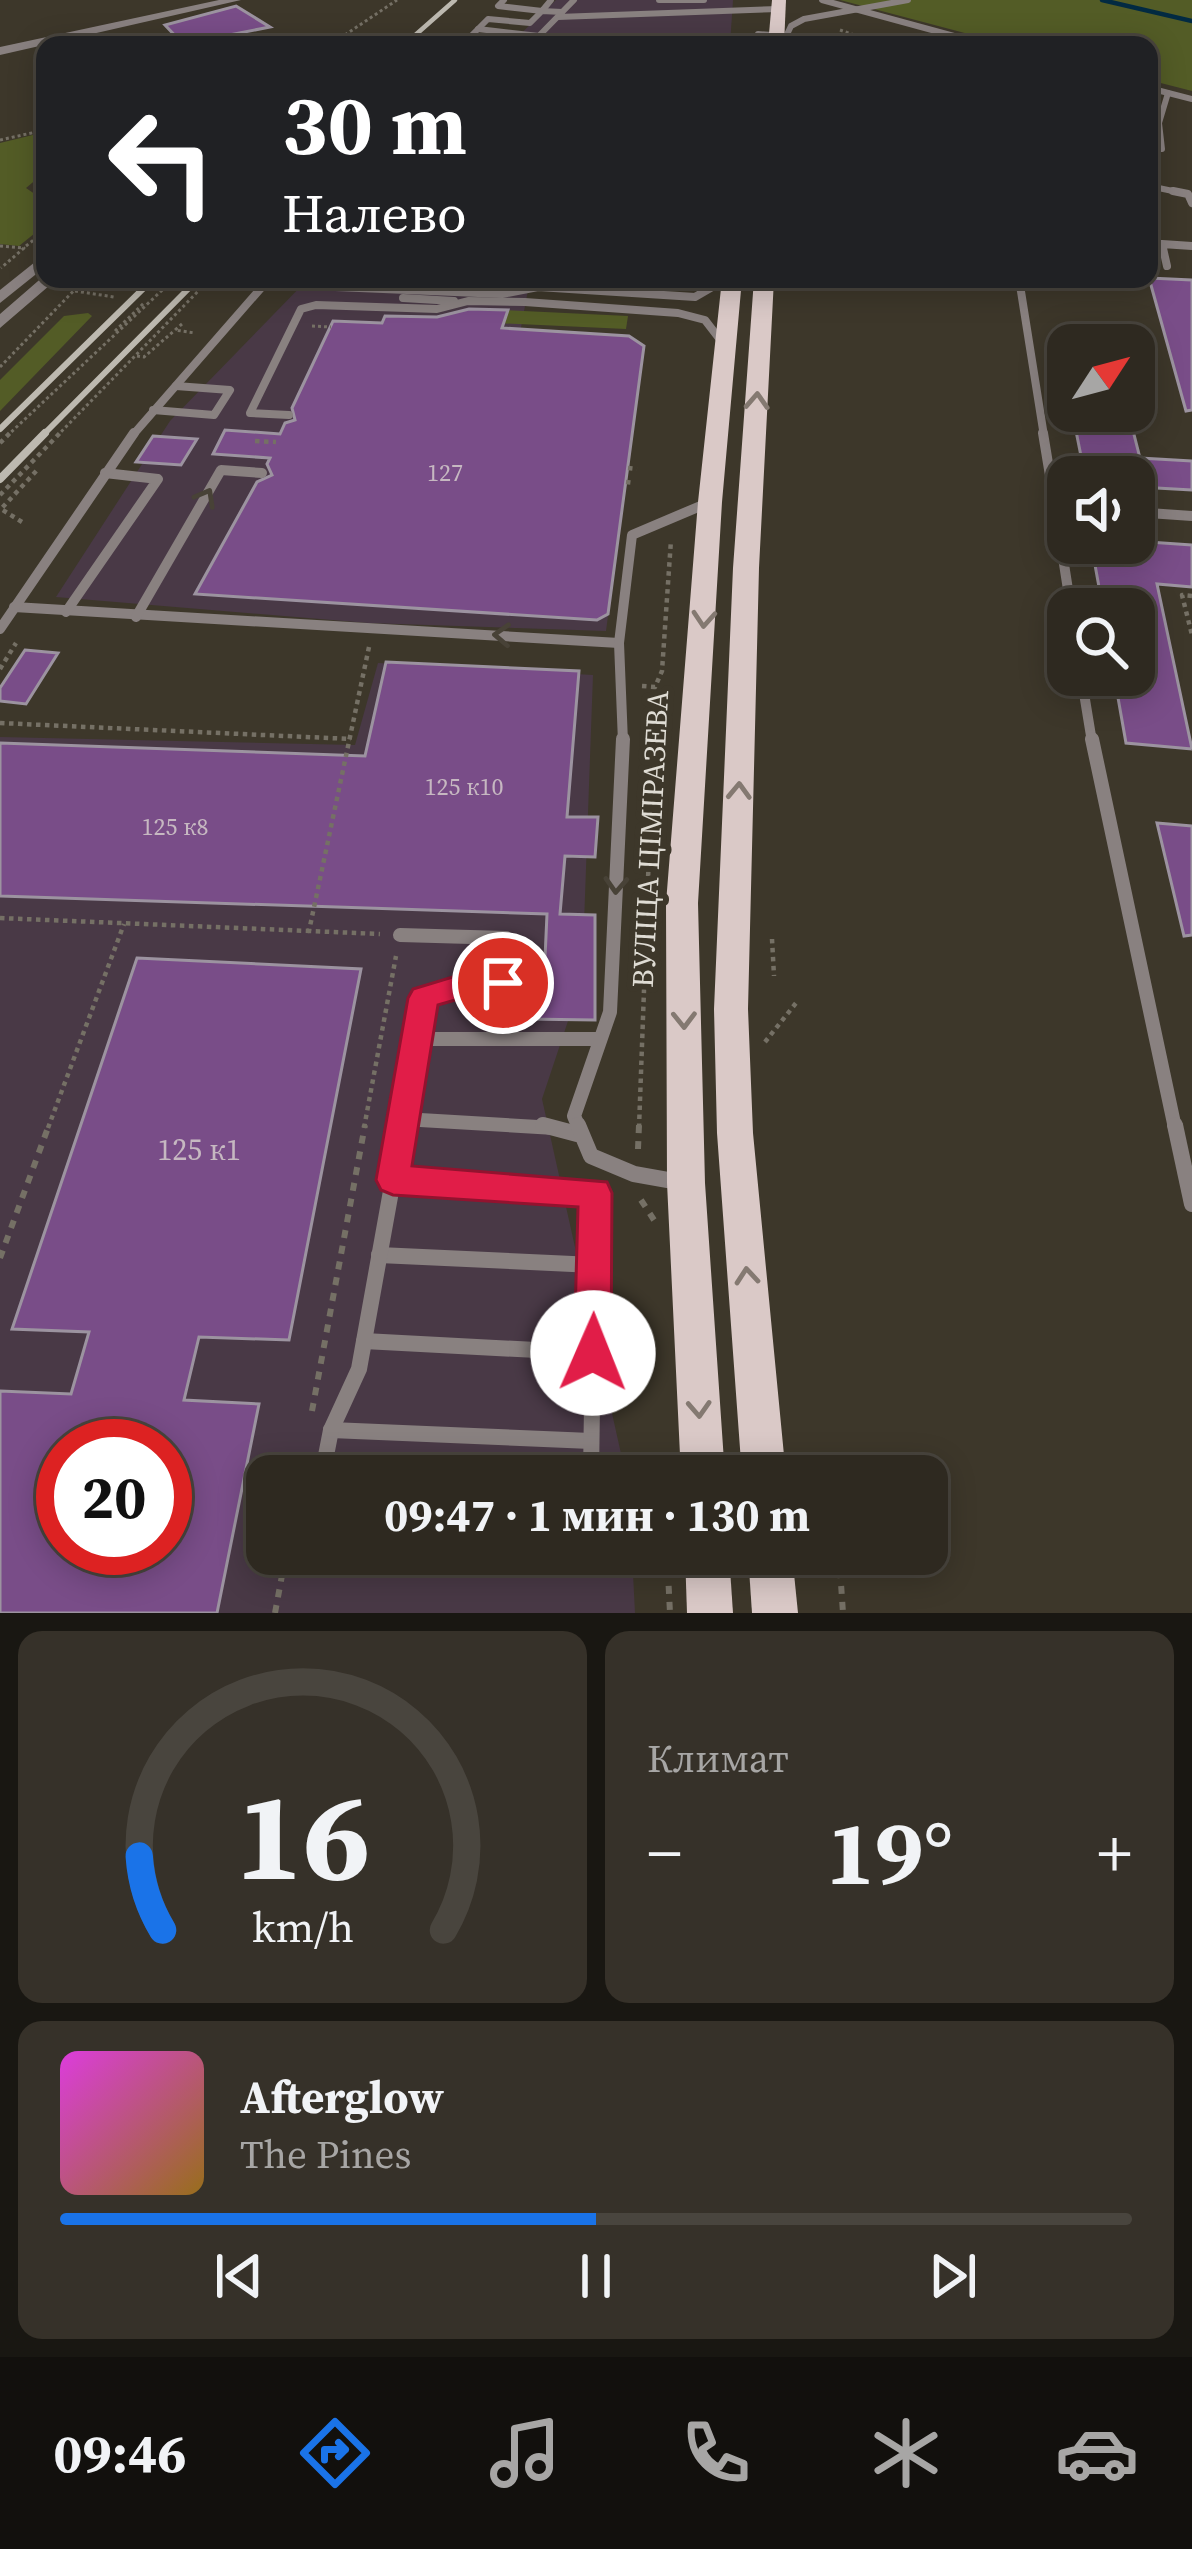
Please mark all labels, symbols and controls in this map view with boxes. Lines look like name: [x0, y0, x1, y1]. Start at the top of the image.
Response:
text: 30 m: [282, 67, 467, 182]
icon: left: [84, 84, 240, 240]
text: Налево: [282, 176, 467, 250]
north arrow: [1047, 324, 1155, 432]
map controls: [1047, 324, 1155, 696]
one-way arrow: [744, 391, 770, 410]
house number: 127: [427, 456, 463, 489]
button: sound: [1047, 456, 1155, 564]
one-way arrow: [192, 488, 215, 510]
button: search: [1047, 588, 1155, 696]
one-way arrow: [691, 610, 717, 629]
one-way arrow: [492, 623, 511, 649]
street label: ВУЛІЦА ЦІМІРАЗЕВА: [622, 689, 678, 989]
house number: 125 к10: [425, 770, 503, 803]
one-way arrow: [726, 781, 752, 800]
house number: 125 к8: [142, 810, 208, 843]
one-way arrow: [603, 876, 629, 895]
pin: [452, 932, 554, 1034]
icon: arrive: [470, 950, 536, 1016]
one-way arrow: [671, 1012, 697, 1030]
house number: 125 к1: [157, 1129, 241, 1170]
one-way arrow: [735, 1266, 760, 1285]
position arrow: [530, 1290, 656, 1416]
one-way arrow: [686, 1400, 712, 1419]
speed limit sign: 20: [36, 1419, 192, 1575]
text: 09:47 · 1 мин · 130 m: [384, 1484, 810, 1546]
text: Климат: [647, 1732, 789, 1785]
text: 16: [235, 1750, 370, 1921]
text: 19°: [826, 1791, 953, 1914]
text: −: [647, 1808, 682, 1898]
text: +: [1097, 1808, 1132, 1898]
text: km/h: [251, 1898, 354, 1956]
text: Afterglow: [240, 2066, 444, 2128]
text: The Pines: [240, 2128, 411, 2181]
icon: previous: [206, 2243, 272, 2309]
icon: pause: [563, 2243, 629, 2309]
icon: next: [920, 2243, 986, 2309]
icon: directions: [293, 2411, 377, 2495]
icon: music: [483, 2411, 567, 2495]
icon: phone: [674, 2411, 758, 2495]
icon: climate: [864, 2411, 948, 2495]
icon: car: [1055, 2411, 1139, 2495]
text: 09:46: [53, 2416, 187, 2490]

